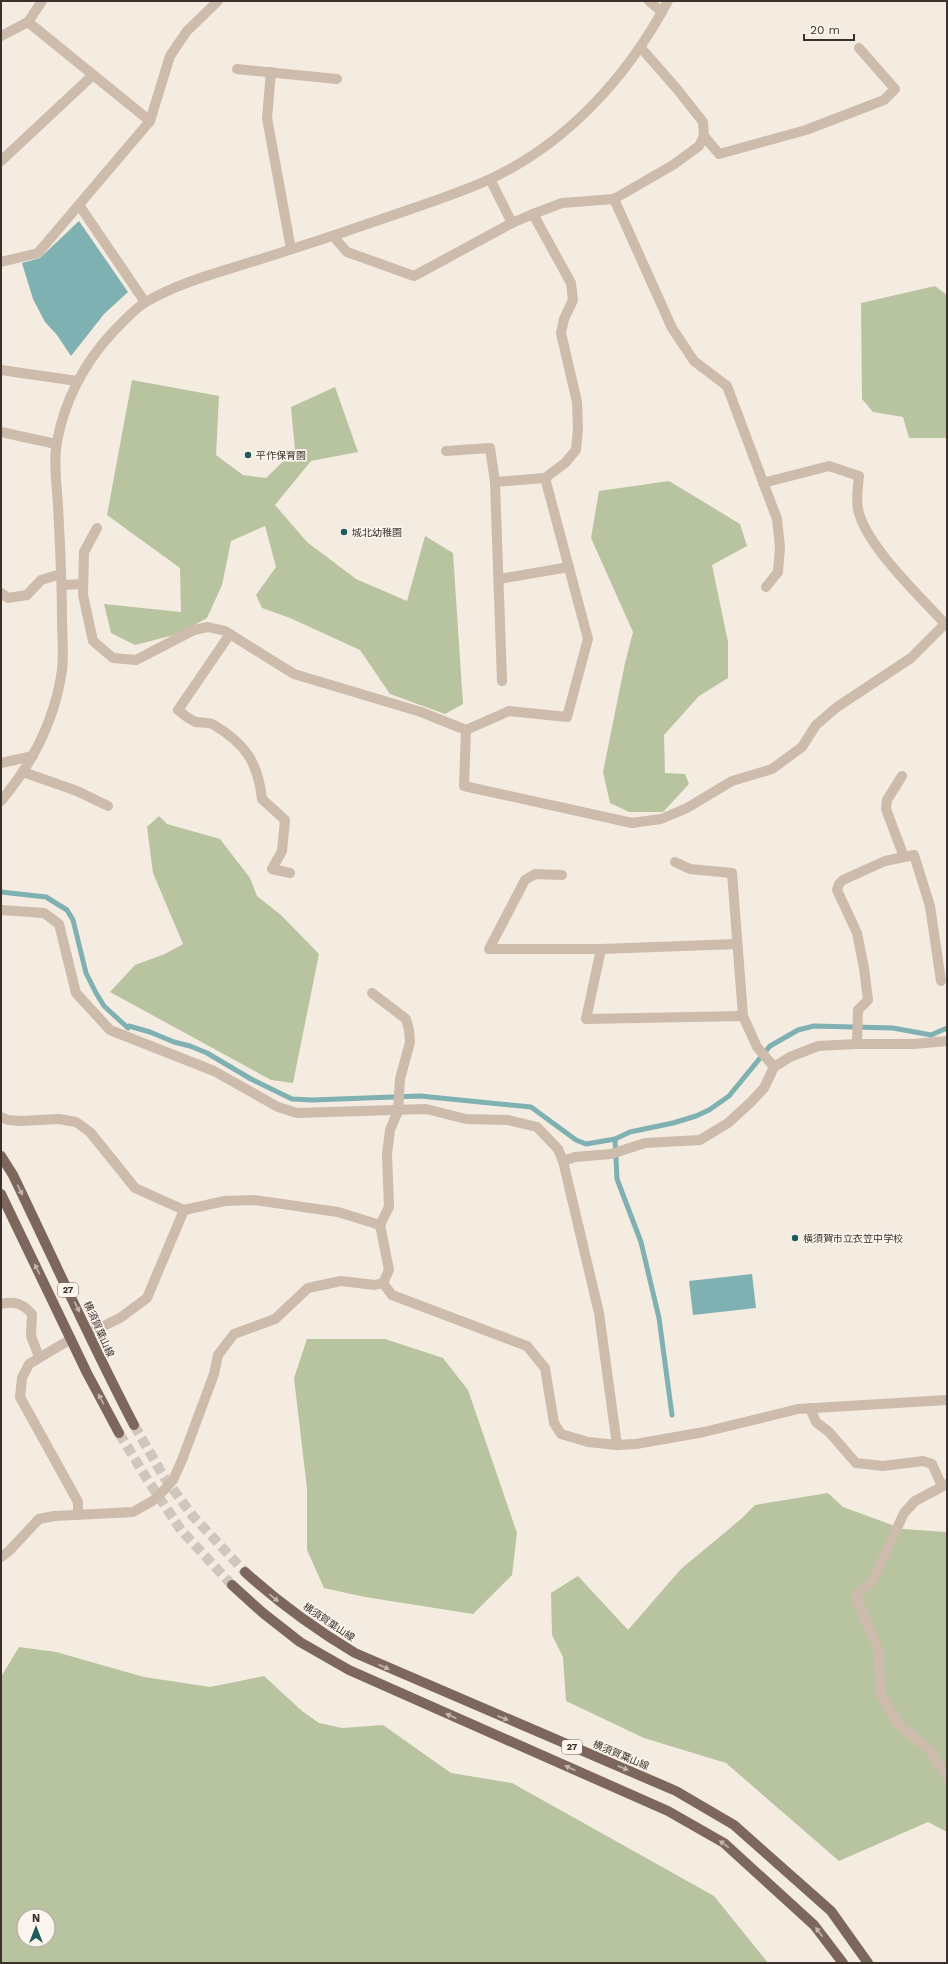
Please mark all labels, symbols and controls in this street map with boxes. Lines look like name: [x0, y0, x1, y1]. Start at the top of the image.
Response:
scale bar: [804, 16, 854, 42]
text: 20 m: [810, 23, 840, 37]
marker: 平作保育園: [243, 450, 253, 460]
place label: 平作保育園: [256, 450, 306, 461]
marker: 城北幼稚園: [339, 527, 349, 537]
place label: 城北幼稚園: [352, 527, 402, 538]
one-way arrow: [17, 1184, 23, 1196]
marker: 横須賀市立衣笠中学校: [790, 1233, 800, 1243]
place label: 横須賀市立衣笠中学校: [803, 1233, 903, 1244]
one-way arrow: [34, 1264, 40, 1275]
road number: 27: [58, 1283, 78, 1297]
street label: 横須賀葉山線: [82, 1299, 116, 1359]
one-way arrow: [74, 1301, 80, 1313]
one-way arrow: [98, 1393, 104, 1404]
one-way arrow: [269, 1593, 280, 1602]
street label: 横須賀葉山線: [301, 1601, 357, 1643]
one-way arrow: [378, 1663, 390, 1670]
one-way arrow: [445, 1712, 457, 1719]
one-way arrow: [498, 1715, 509, 1721]
street label: 横須賀葉山線: [591, 1738, 651, 1772]
road number: 27: [562, 1740, 582, 1754]
one-way arrow: [564, 1765, 576, 1771]
one-way arrow: [618, 1766, 630, 1772]
one-way arrow: [719, 1840, 729, 1848]
north arrow: [16, 1908, 56, 1948]
text: N: [32, 1912, 40, 1925]
one-way arrow: [815, 1926, 824, 1937]

